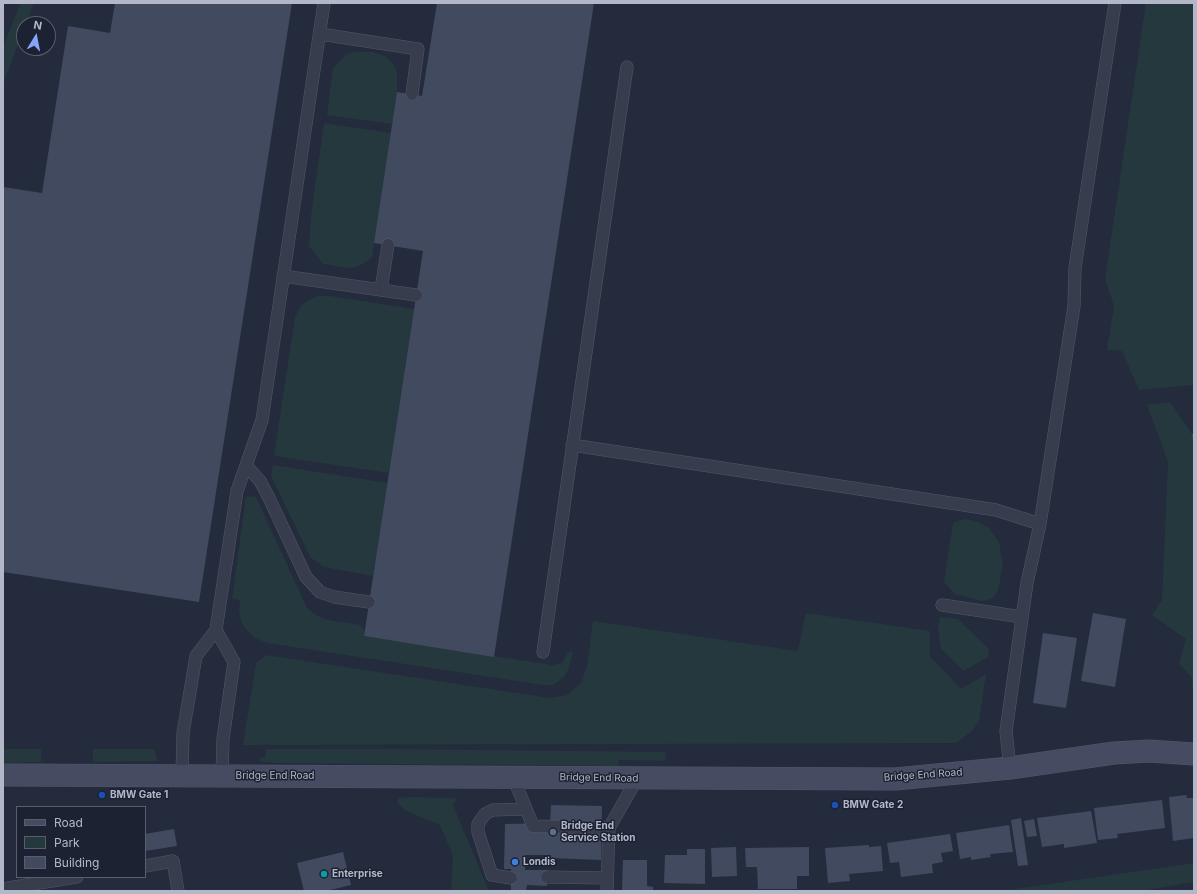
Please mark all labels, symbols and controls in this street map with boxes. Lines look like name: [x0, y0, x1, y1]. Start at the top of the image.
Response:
north arrow: [16, 16, 56, 56]
text: N: [33, 18, 43, 33]
street label: Bridge End Road: [883, 766, 963, 784]
street label: Bridge End Road: [236, 770, 314, 782]
street label: Bridge End Road: [560, 771, 638, 785]
place label: BMW Gate 1: [110, 789, 168, 801]
marker: BMW Gate 1: [97, 790, 107, 800]
place label: BMW Gate 2: [843, 799, 903, 811]
marker: BMW Gate 2: [830, 800, 840, 810]
legend: [16, 806, 146, 878]
text: Road: [54, 815, 83, 830]
place label: Bridge End Service Station: [561, 820, 635, 844]
marker: Bridge End Service Station: [548, 827, 558, 837]
text: Park: [54, 835, 80, 850]
text: Building: [54, 855, 99, 870]
place label: Londis: [523, 856, 556, 868]
marker: Londis: [510, 857, 520, 867]
place label: Enterprise: [332, 868, 383, 880]
marker: Enterprise: [319, 869, 329, 879]

